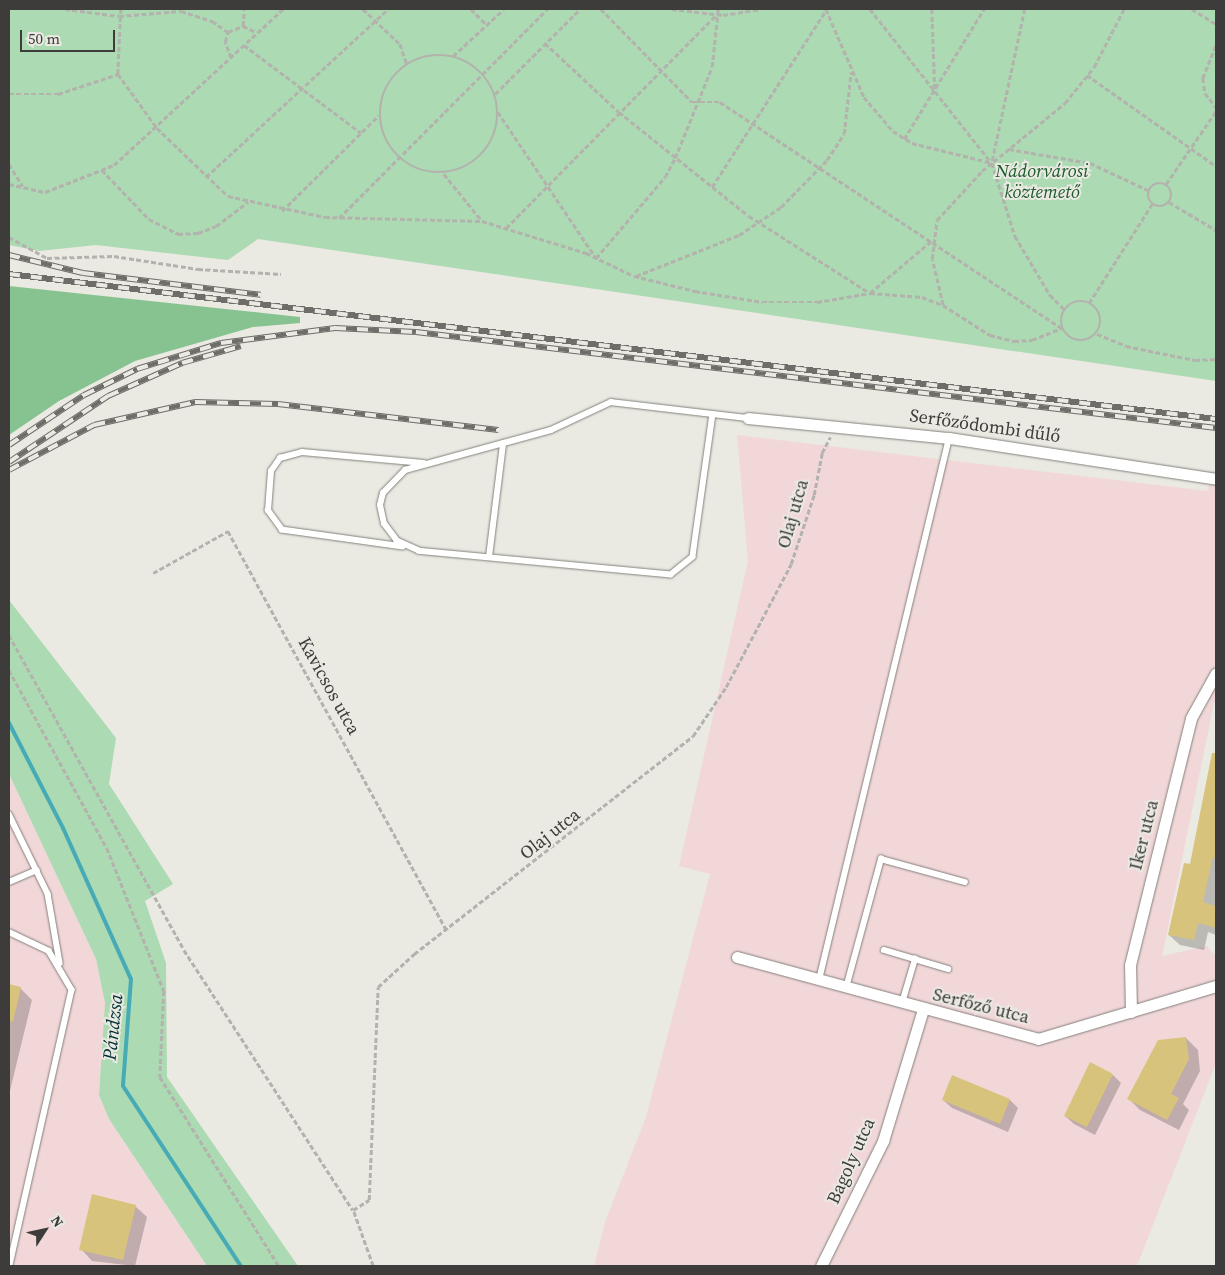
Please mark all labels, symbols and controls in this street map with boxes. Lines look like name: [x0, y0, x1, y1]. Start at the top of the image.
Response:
scale bar: [22, 20, 118, 52]
text: 50 m: [28, 28, 60, 49]
park label: Nádorvárosi köztemető: [995, 161, 1089, 203]
street label: Serfőződombi dűlő: [908, 405, 1062, 447]
street label: Olaj utca: [773, 477, 813, 551]
street label: Kavicsos utca: [293, 634, 365, 738]
street label: Iker utca: [1125, 798, 1163, 872]
street label: Olaj utca: [516, 804, 584, 864]
street label: Serfőző utca: [931, 984, 1031, 1028]
water label: Pándzsa: [98, 993, 128, 1061]
street label: Bagoly utca: [822, 1115, 880, 1207]
north arrow: [20, 1205, 70, 1255]
text: N: [46, 1211, 68, 1231]

